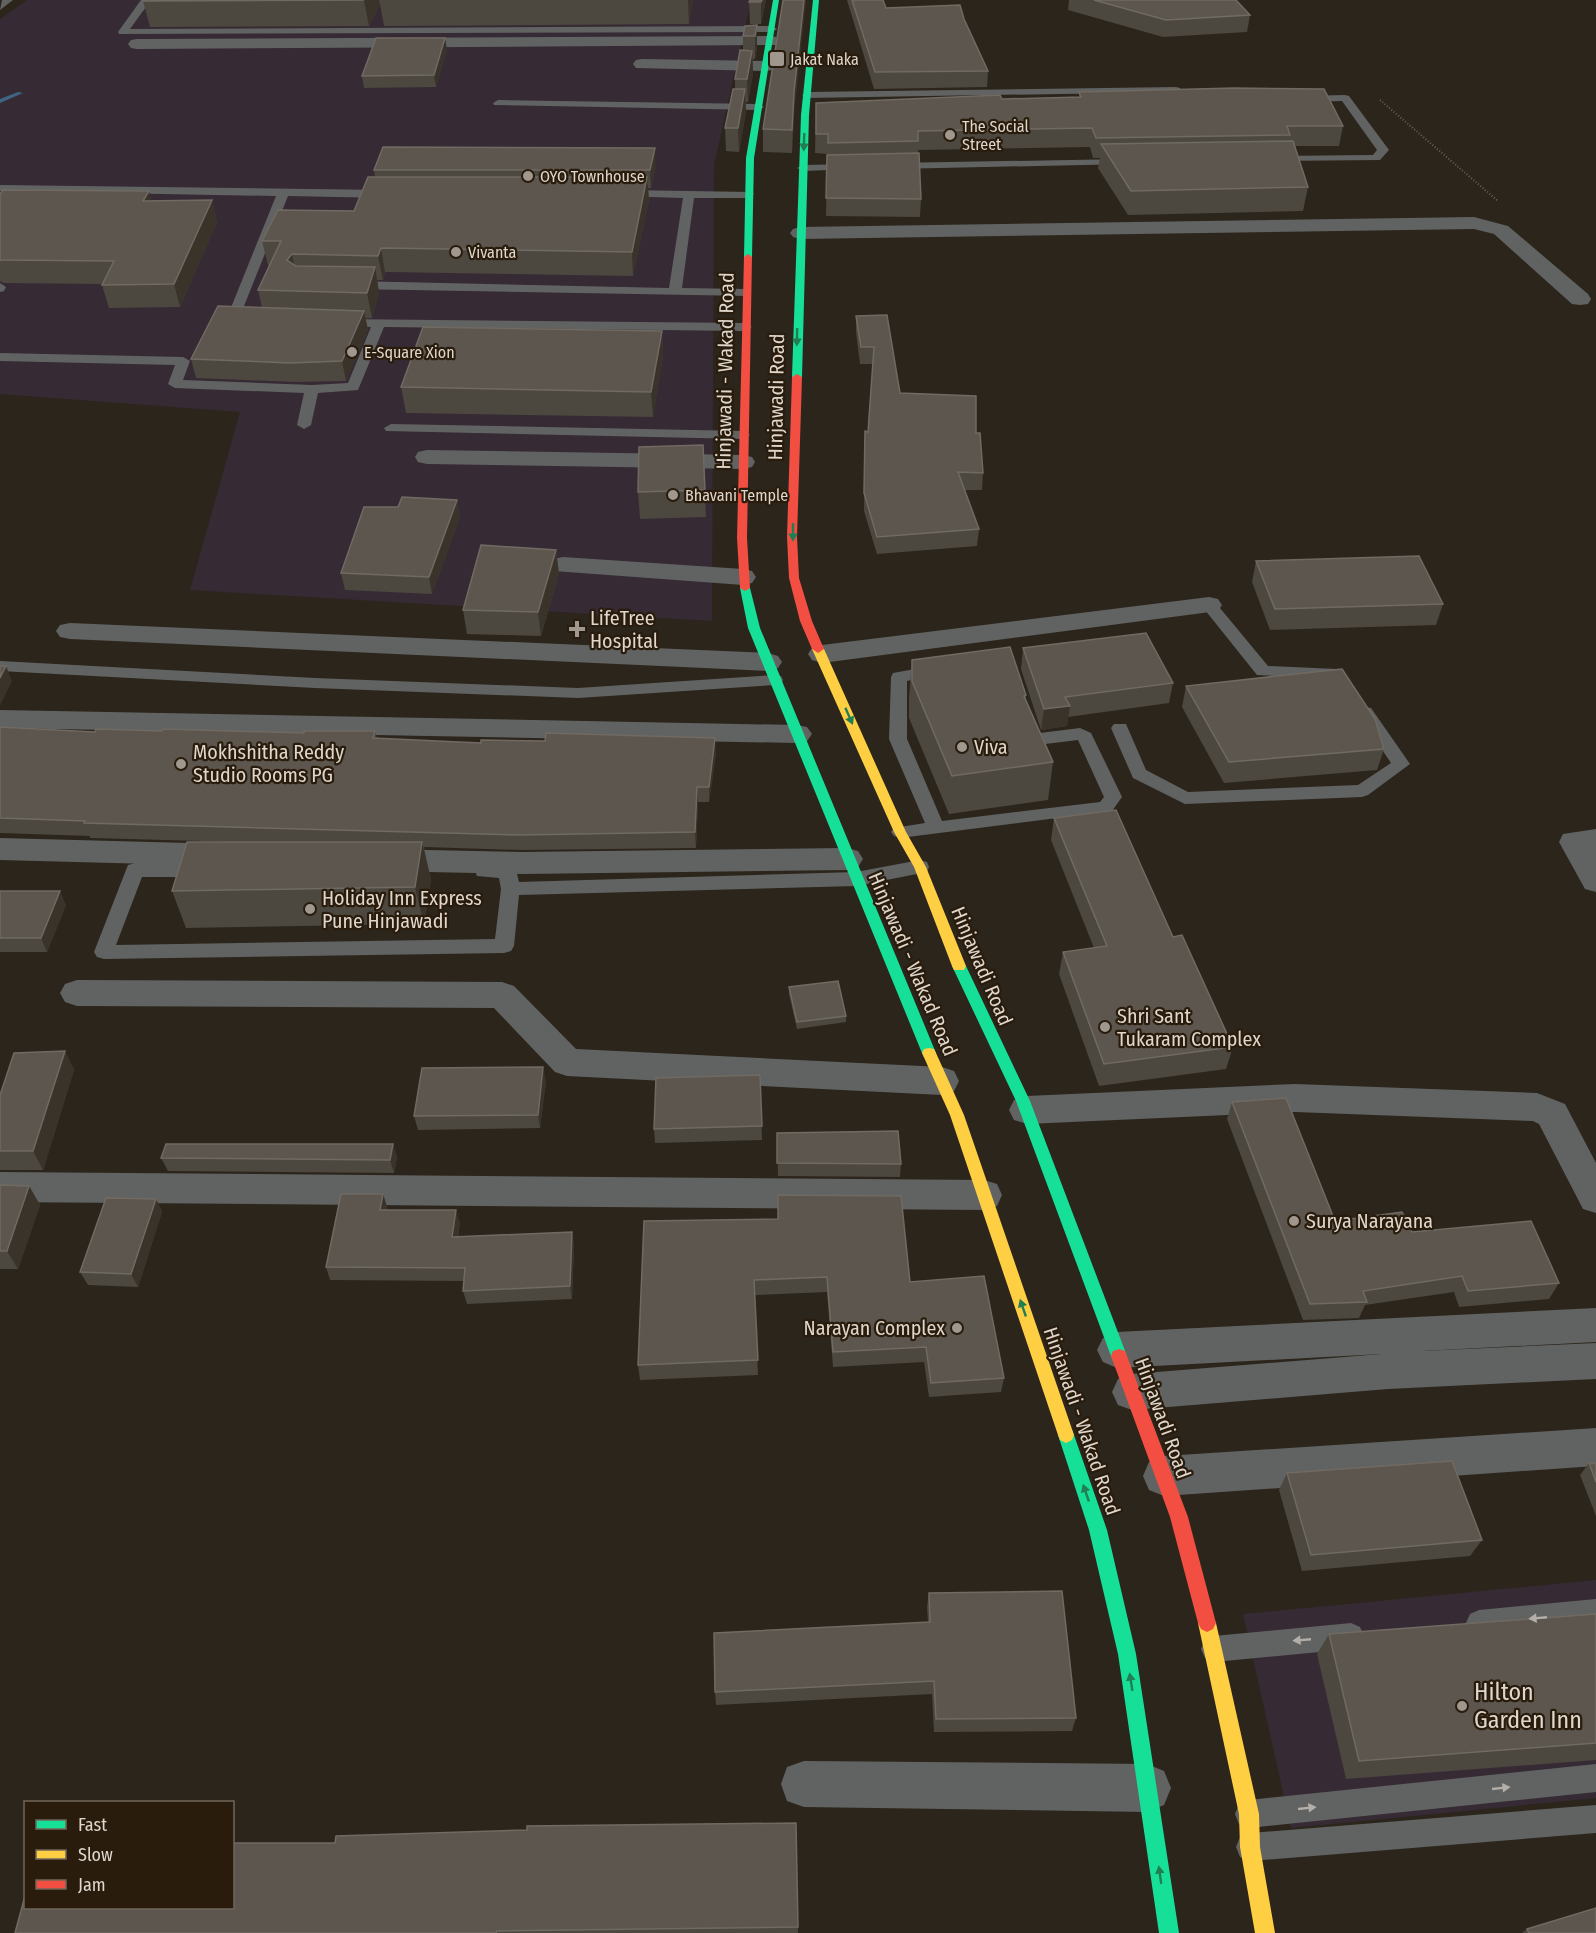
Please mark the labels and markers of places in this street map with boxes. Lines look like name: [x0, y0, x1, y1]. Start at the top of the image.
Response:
marker: Jakat Naka: [768, 50, 786, 68]
place label: Jakat Naka: [790, 50, 859, 69]
place label: The Social Street: [962, 117, 1029, 154]
marker: The Social Street: [943, 128, 957, 142]
place label: OYO Townhouse: [540, 167, 645, 186]
marker: OYO Townhouse: [521, 169, 535, 183]
place label: Vivanta: [468, 243, 516, 262]
marker: Vivanta: [449, 245, 463, 259]
place label: E-Square Xion: [364, 343, 455, 362]
marker: E-Square Xion: [345, 345, 359, 359]
place label: Bhavani Temple: [685, 486, 788, 505]
marker: Bhavani Temple: [666, 488, 680, 502]
place label: LifeTree Hospital: [590, 606, 658, 653]
marker: LifeTree Hospital: [568, 620, 586, 638]
place label: Viva: [974, 735, 1008, 759]
place label: Mokhshitha Reddy Studio Rooms PG: [193, 740, 344, 787]
marker: Viva: [955, 740, 969, 754]
marker: Mokhshitha Reddy Studio Rooms PG: [174, 757, 188, 771]
place label: Holiday Inn Express Pune Hinjawadi: [322, 886, 482, 933]
marker: Holiday Inn Express Pune Hinjawadi: [303, 902, 317, 916]
place label: Shri Sant Tukaram Complex: [1117, 1004, 1261, 1051]
marker: Shri Sant Tukaram Complex: [1098, 1020, 1112, 1034]
place label: Surya Narayana: [1306, 1209, 1433, 1233]
marker: Surya Narayana: [1287, 1214, 1301, 1228]
place label: Narayan Complex: [804, 1316, 945, 1340]
marker: Narayan Complex: [950, 1321, 964, 1335]
place label: Hilton Garden Inn: [1474, 1678, 1582, 1734]
marker: Hilton Garden Inn: [1455, 1699, 1469, 1713]

